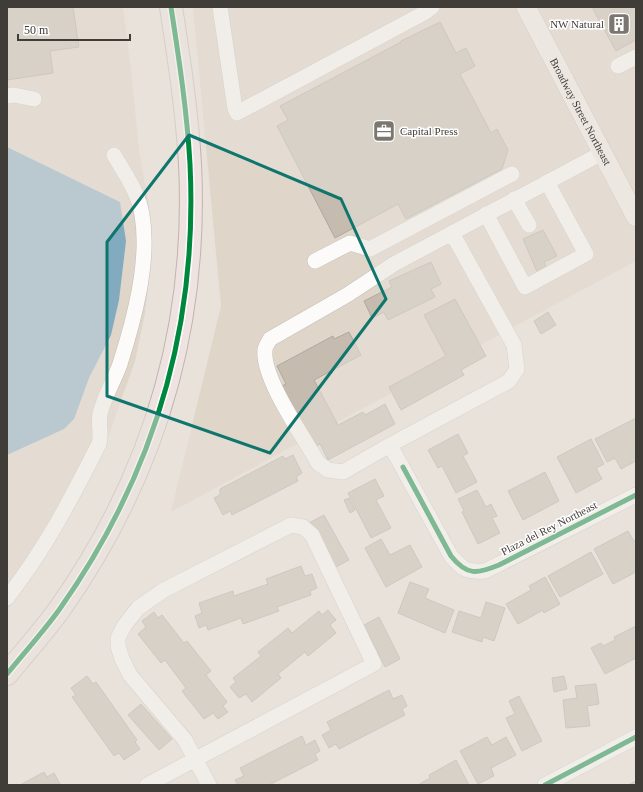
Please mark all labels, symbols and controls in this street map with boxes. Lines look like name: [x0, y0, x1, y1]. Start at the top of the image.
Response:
building icon: NW Natural: [606, 11, 632, 37]
scale bar: [18, 16, 130, 42]
place label: NW Natural: [550, 18, 604, 30]
text: 50 m: [24, 23, 49, 37]
street label: Broadway Street Northeast: [548, 56, 614, 167]
office icon: Capital Press: [371, 118, 397, 144]
place label: Capital Press: [400, 125, 458, 137]
street label: Plaza del Rey Northeast: [499, 499, 599, 557]

